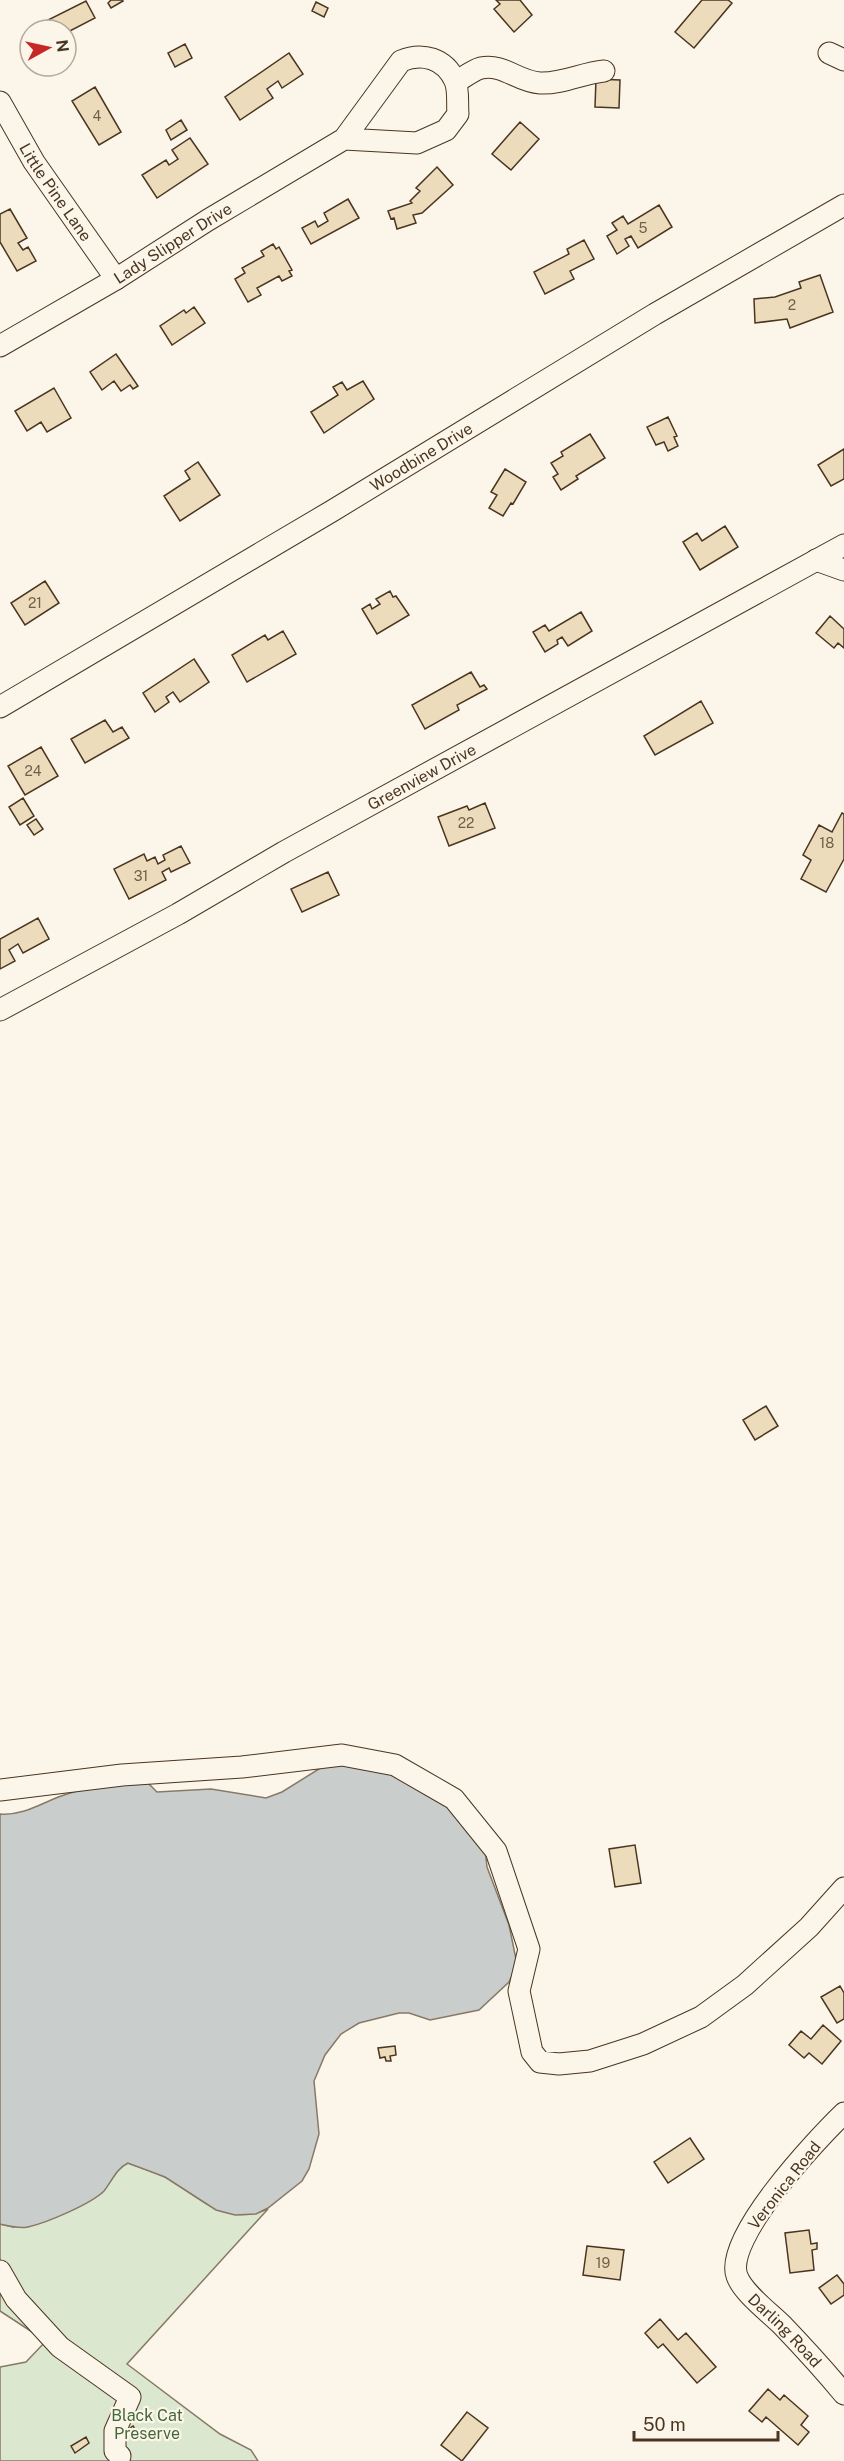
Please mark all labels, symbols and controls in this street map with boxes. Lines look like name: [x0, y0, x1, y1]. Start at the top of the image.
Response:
north arrow: [18, 18, 78, 78]
text: N: [52, 38, 73, 54]
house number: 4: [93, 108, 102, 124]
street label: Little Pine Lane: [15, 140, 96, 245]
street label: Lady Slipper Drive: [110, 199, 235, 288]
house number: 5: [639, 220, 648, 236]
house number: 2: [788, 297, 796, 313]
street label: Woodbine Drive: [367, 419, 476, 495]
house number: 21: [28, 595, 42, 611]
street label: Greenview Drive: [364, 740, 479, 814]
house number: 24: [24, 763, 42, 779]
house number: 22: [458, 815, 474, 831]
house number: 18: [820, 835, 834, 851]
house number: 31: [134, 868, 148, 884]
street label: Veronica Road: [744, 2137, 825, 2233]
house number: 19: [596, 2255, 610, 2271]
street label: Darling Road: [744, 2290, 825, 2371]
scale bar: [634, 2404, 778, 2442]
park label: Black Cat Preserve: [111, 2406, 183, 2443]
text: 50 m: [643, 2414, 686, 2435]

